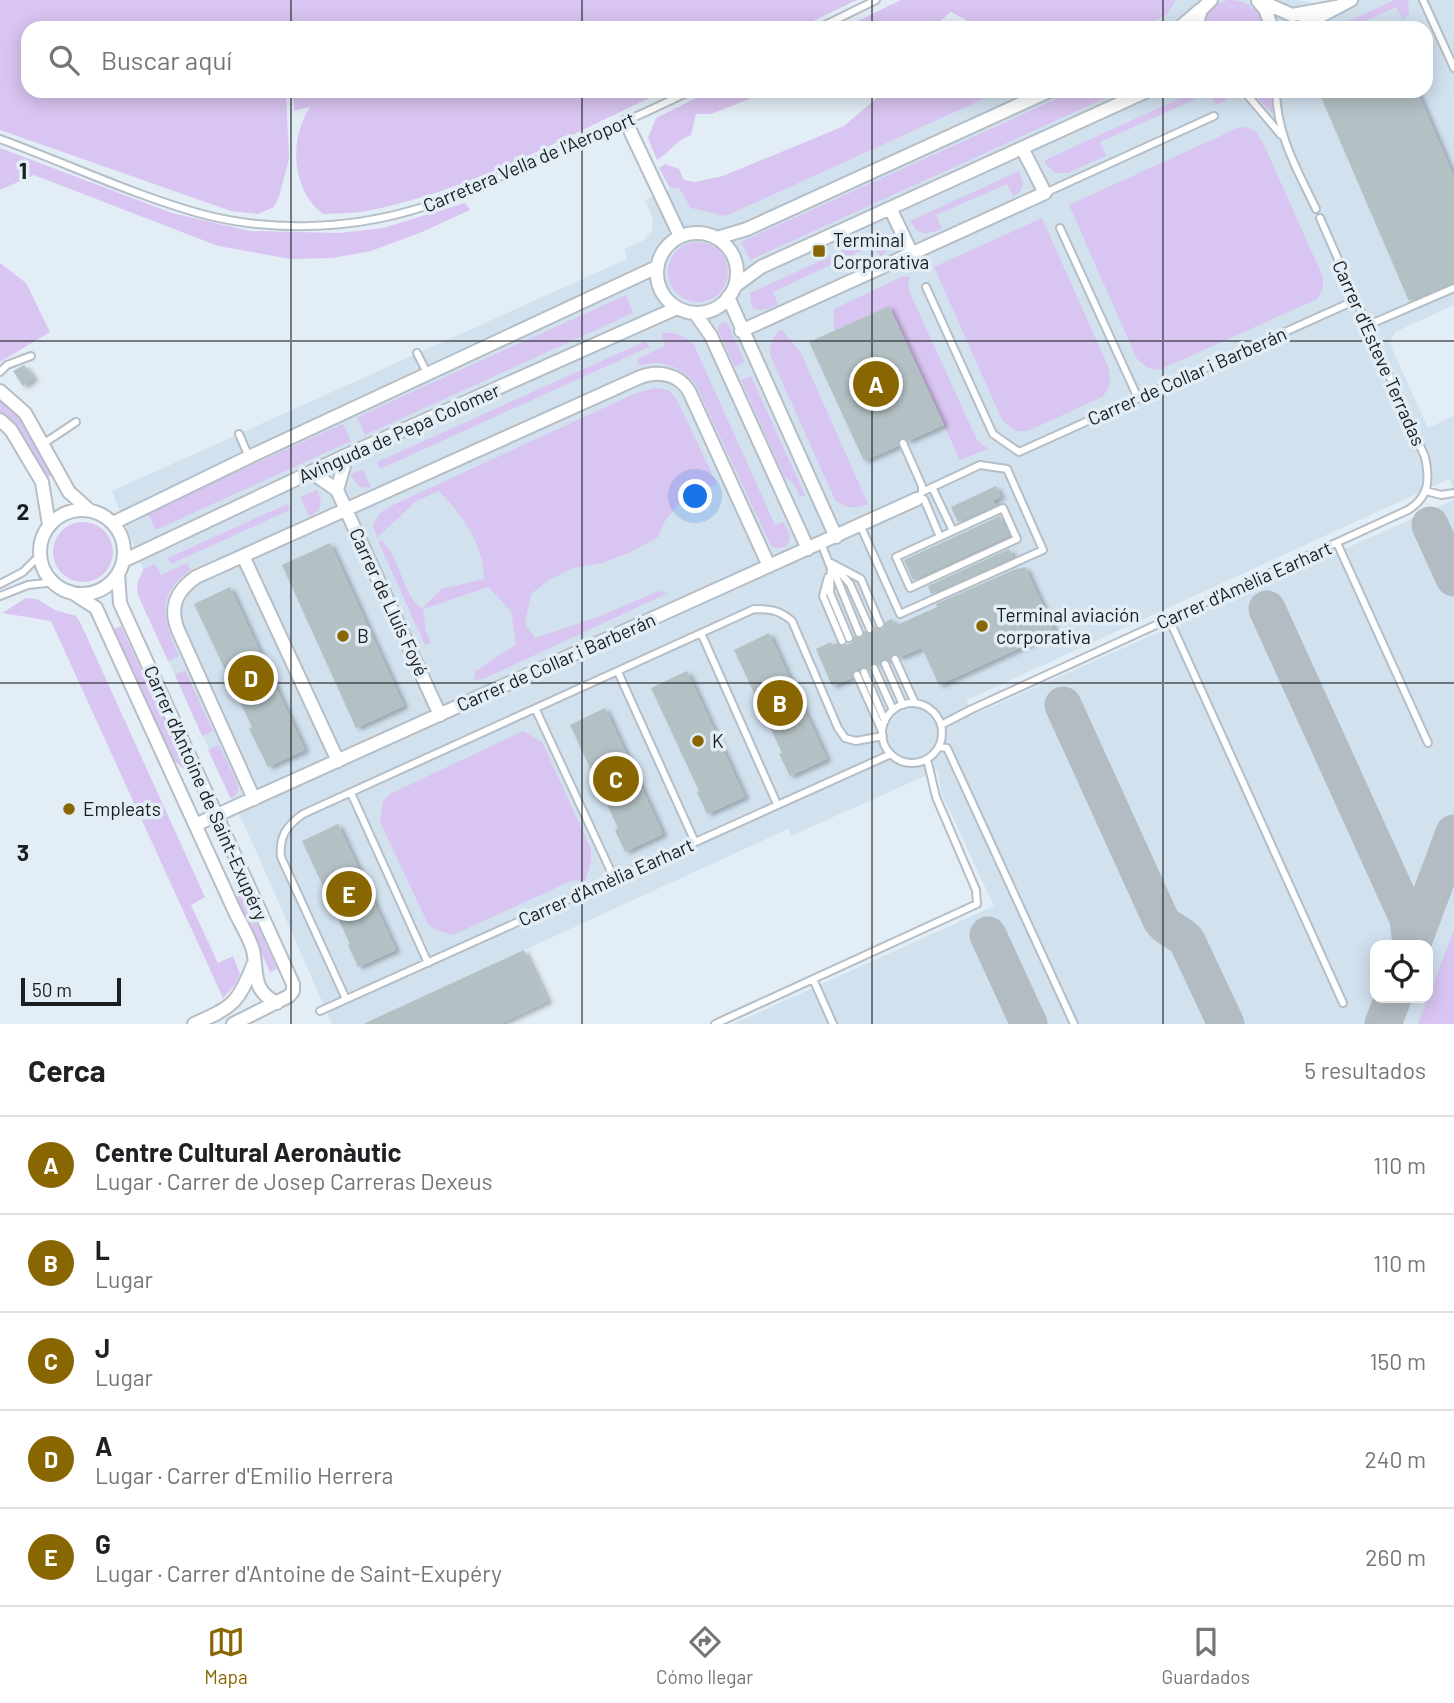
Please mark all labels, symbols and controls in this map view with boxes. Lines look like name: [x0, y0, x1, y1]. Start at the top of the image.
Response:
search box: [21, 21, 1433, 98]
icon: search: [45, 41, 83, 79]
text: Buscar aquí: [101, 44, 232, 75]
street label: Carretera Vella de l'Aeroport: [419, 106, 638, 217]
text: 1: [19, 156, 27, 184]
place label: Terminal Corporativa: [833, 228, 929, 273]
marker: Terminal Corporativa: [811, 243, 827, 259]
street label: Carrer d'Esteve Terradas: [1328, 256, 1431, 449]
street label: Carrer de Collar i Barberán: [1084, 321, 1290, 430]
pin: A: [853, 358, 899, 410]
street label: Avinguda de Pepa Colomer: [295, 378, 503, 487]
your location: [678, 479, 712, 513]
text: 2: [17, 497, 29, 525]
street label: Carrer de Lluís Foyé: [345, 524, 434, 680]
street label: Carrer d'Amèlia Earhart: [1153, 535, 1335, 634]
place label: Terminal aviación corporativa: [996, 603, 1140, 648]
street label: Carrer de Collar i Barberán: [453, 607, 659, 716]
marker: Terminal aviación corporativa: [974, 618, 990, 634]
place label: B: [357, 624, 369, 647]
marker: B: [335, 628, 351, 644]
pin: D: [228, 652, 274, 704]
street label: Carrer d'Antoine de Saint-Exupéry: [140, 662, 273, 924]
pin: B: [757, 677, 803, 729]
place label: K: [712, 729, 724, 752]
marker: K: [690, 733, 706, 749]
pin: C: [593, 753, 639, 805]
place label: Empleats: [83, 797, 161, 820]
marker: Empleats: [61, 801, 77, 817]
street label: Carrer d'Amèlia Earhart: [515, 832, 697, 931]
text: 3: [17, 838, 29, 866]
pin: E: [326, 868, 372, 920]
map controls: [1370, 940, 1433, 1003]
button: locate: [1370, 940, 1433, 1003]
scale bar: [21, 975, 121, 1007]
text: 50 m: [32, 978, 72, 1001]
text: Cerca: [28, 1052, 106, 1088]
text: 5 resultados: [1304, 1056, 1426, 1084]
text: Centre Cultural Aeronàutic: [95, 1136, 401, 1167]
text: A: [43, 1151, 59, 1179]
text: 110 m: [1373, 1151, 1426, 1179]
text: Lugar · Carrer de Josep Carreras Dexeus: [95, 1167, 493, 1195]
text: L: [95, 1234, 110, 1265]
text: B: [44, 1249, 58, 1277]
text: 110 m: [1373, 1249, 1426, 1277]
text: Lugar: [95, 1265, 153, 1293]
text: J: [95, 1332, 110, 1363]
text: C: [44, 1347, 58, 1375]
text: 150 m: [1370, 1347, 1426, 1375]
text: Lugar: [95, 1363, 153, 1391]
text: A: [95, 1430, 112, 1461]
text: D: [44, 1445, 58, 1473]
text: 240 m: [1364, 1445, 1426, 1473]
text: Lugar · Carrer d'Emilio Herrera: [95, 1461, 393, 1489]
text: G: [95, 1528, 111, 1559]
text: E: [44, 1543, 58, 1571]
text: 260 m: [1365, 1543, 1426, 1571]
text: Lugar · Carrer d'Antoine de Saint-Exupéry: [95, 1559, 502, 1587]
tab: Mapa: [204, 1623, 248, 1688]
tab: Cómo llegar: [656, 1623, 753, 1688]
tab: Guardados: [1161, 1623, 1250, 1688]

